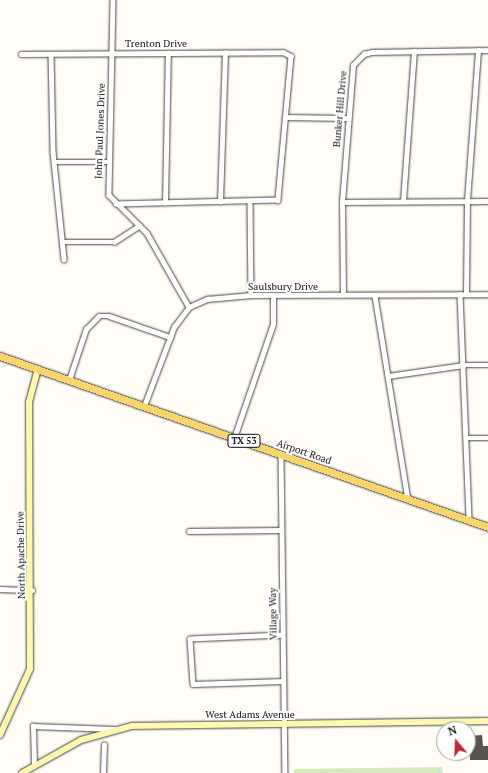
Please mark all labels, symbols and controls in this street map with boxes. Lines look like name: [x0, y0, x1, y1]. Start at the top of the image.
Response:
street label: Trenton Drive: [125, 38, 187, 50]
street label: Bunker Hill Drive: [331, 70, 349, 148]
street label: John Paul Jones Drive: [92, 83, 108, 179]
street label: Saulsbury Drive: [248, 281, 318, 293]
road number: TX 53: [227, 434, 261, 448]
street label: Airport Road: [275, 437, 333, 467]
street label: North Apache Drive: [14, 511, 28, 599]
street label: Village Way: [267, 588, 279, 640]
street label: West Adams Avenue: [205, 709, 295, 721]
north arrow: [436, 721, 476, 761]
text: N: [446, 723, 459, 739]

